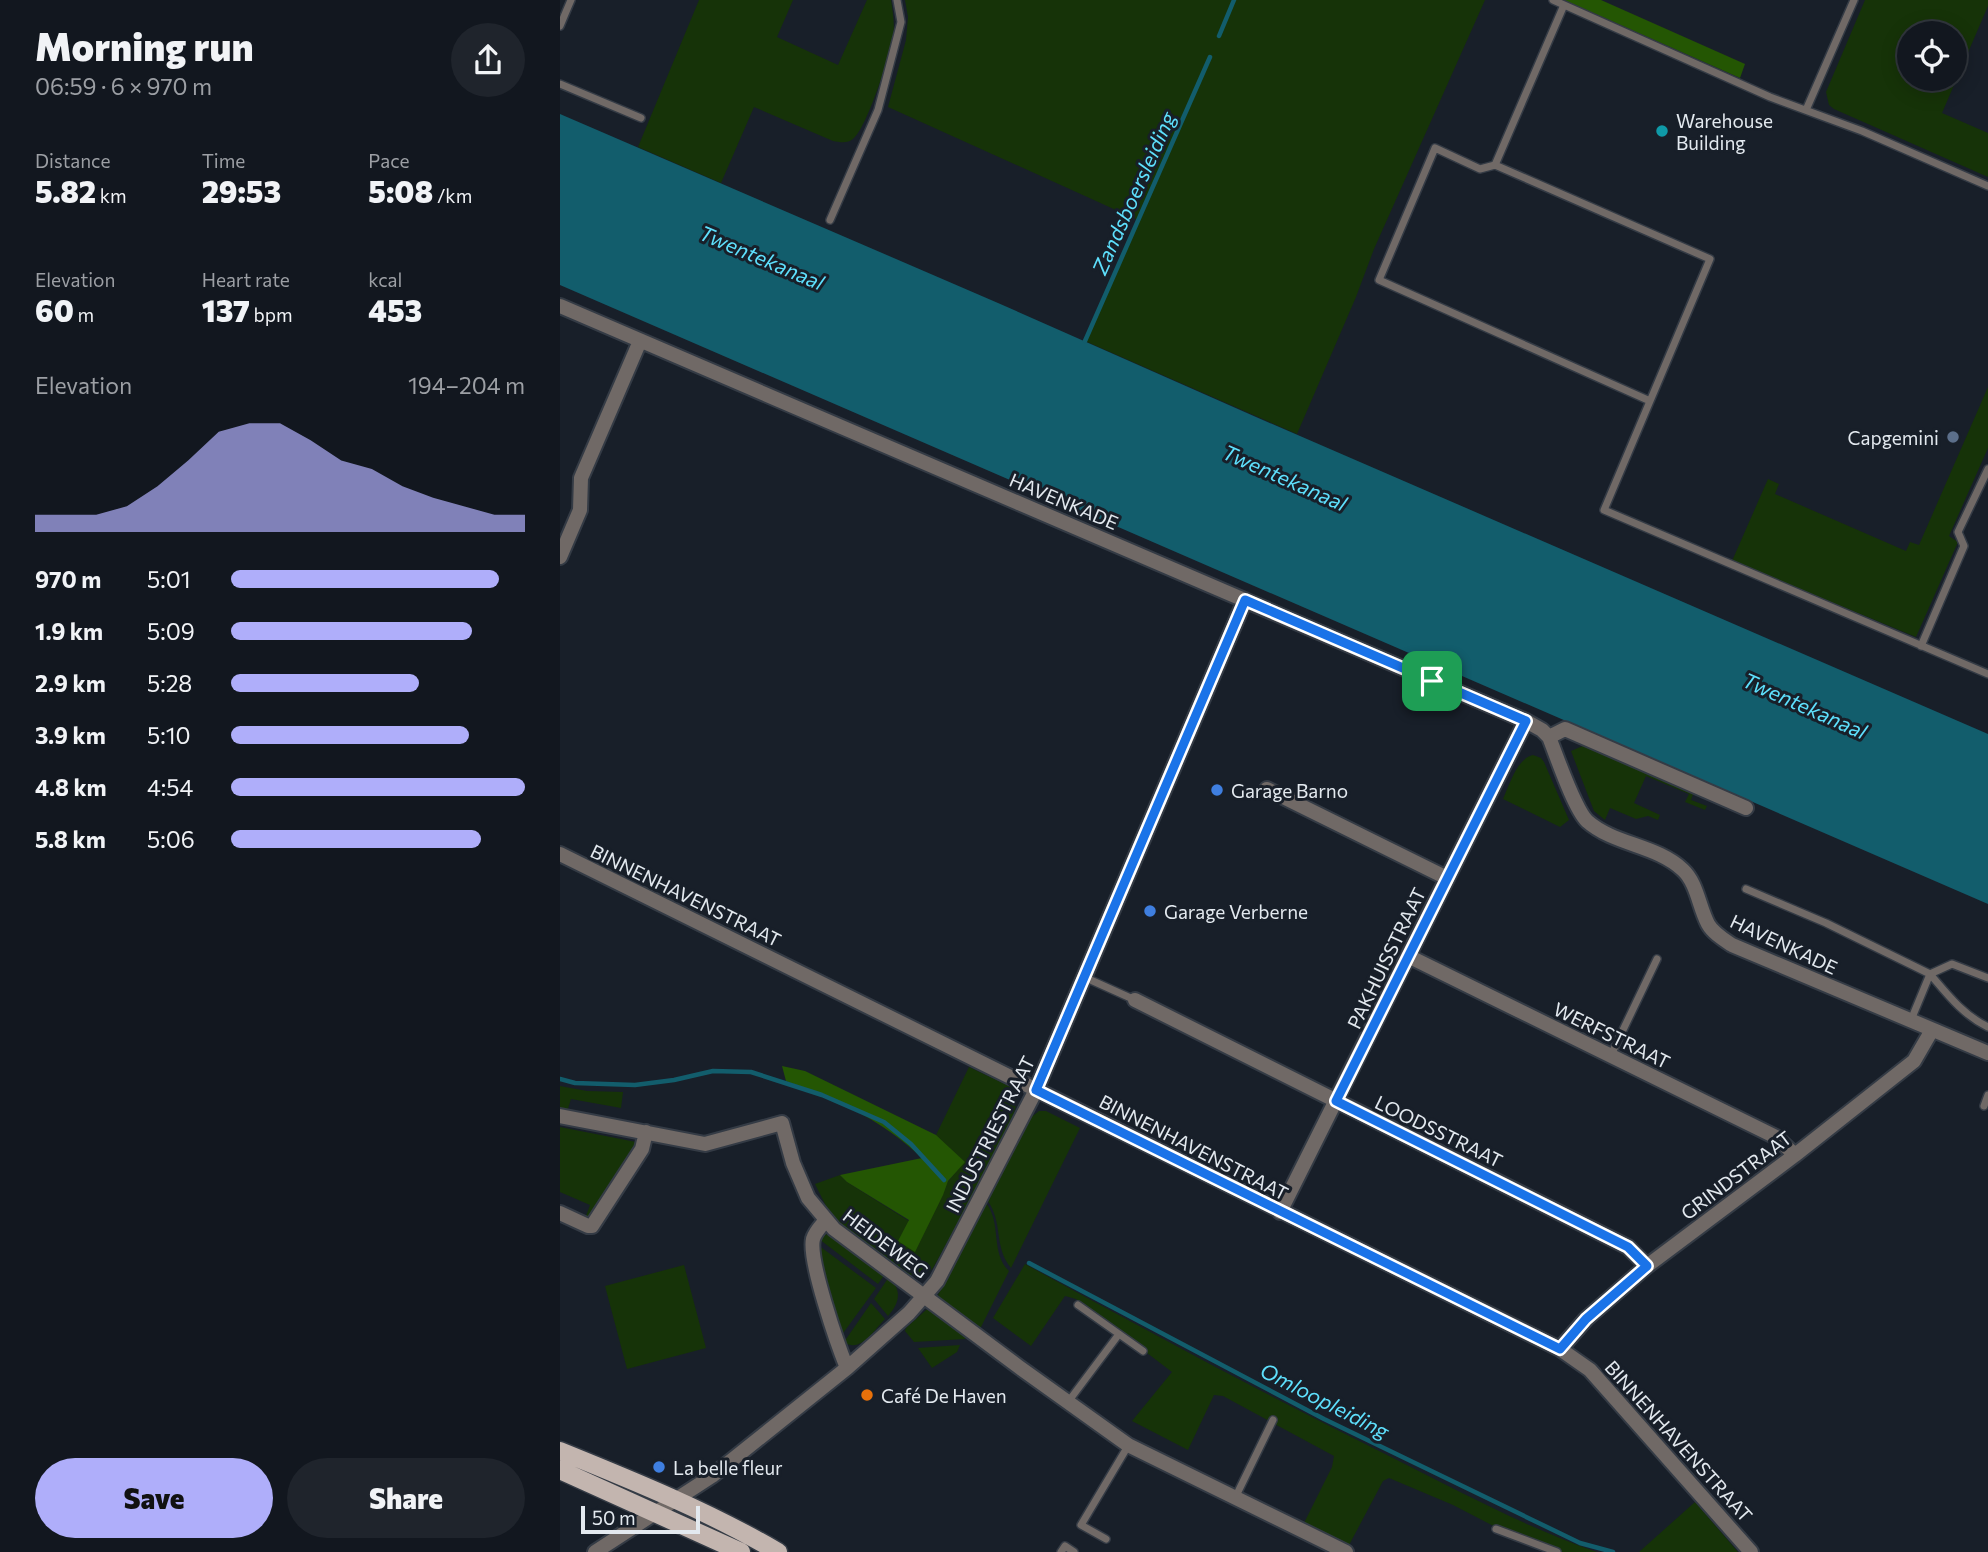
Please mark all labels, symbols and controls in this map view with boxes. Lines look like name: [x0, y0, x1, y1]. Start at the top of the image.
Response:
map controls: [1897, 21, 1967, 91]
button: locate: [1897, 21, 1967, 91]
text: Morning run: [35, 22, 254, 69]
button: share: [451, 23, 525, 97]
text: 06:59 · 6 × 970 m: [35, 72, 212, 100]
water label: Zandsboersleiding: [1086, 106, 1181, 279]
place label: Warehouse Building: [1676, 109, 1773, 154]
marker: Warehouse Building: [1654, 123, 1670, 139]
text: Distance: [35, 149, 111, 172]
text: Time: [202, 149, 245, 172]
text: Pace: [368, 149, 410, 172]
text: 5.82: [35, 172, 96, 209]
text: 29:53: [202, 172, 281, 209]
text: 5:08: [368, 172, 433, 209]
text: km: [96, 184, 127, 207]
text: /km: [433, 184, 472, 207]
water label: Twentekanaal: [696, 220, 829, 295]
text: Elevation: [35, 268, 115, 291]
text: Heart rate: [202, 268, 290, 291]
text: kcal: [368, 268, 402, 291]
text: 60: [35, 291, 74, 328]
text: 137: [202, 291, 250, 328]
text: 453: [368, 291, 422, 328]
text: m: [74, 303, 94, 326]
text: bpm: [250, 303, 293, 326]
text: Elevation: [35, 371, 132, 399]
text: 194–204 m: [408, 371, 525, 399]
place label: Capgemini: [1847, 426, 1939, 449]
marker: Capgemini: [1945, 429, 1961, 445]
water label: Twentekanaal: [1219, 439, 1351, 516]
street label: HAVENKADE: [1006, 468, 1122, 534]
text: 970 m: [35, 565, 101, 593]
text: 5:01: [147, 565, 190, 593]
text: 1.9 km: [35, 617, 103, 645]
text: 5:09: [147, 617, 195, 645]
pin: [1402, 651, 1462, 711]
icon: arrive: [1413, 662, 1451, 700]
water label: Twentekanaal: [1739, 667, 1871, 744]
text: 2.9 km: [35, 669, 106, 697]
text: 5:28: [147, 669, 192, 697]
text: 3.9 km: [35, 721, 106, 749]
text: 5:10: [147, 721, 190, 749]
text: 4.8 km: [35, 773, 107, 801]
text: 4:54: [147, 773, 193, 801]
place label: Garage Barno: [1231, 779, 1348, 802]
marker: Garage Barno: [1209, 782, 1225, 798]
text: 5.8 km: [35, 825, 106, 853]
text: 5:06: [147, 825, 195, 853]
street label: BINNENHAVENSTRAAT: [587, 839, 785, 951]
street label: PAKHUISSTRAAT: [1342, 884, 1430, 1032]
place label: Garage Verberne: [1164, 900, 1308, 923]
marker: Garage Verberne: [1142, 903, 1158, 919]
street label: HAVENKADE: [1727, 909, 1841, 979]
street label: WERFSTRAAT: [1550, 997, 1674, 1073]
street label: INDUSTRIESTRAAT: [941, 1052, 1039, 1216]
street label: BINNENHAVENSTRAAT: [1096, 1089, 1292, 1205]
street label: LOODSSTRAAT: [1371, 1090, 1507, 1172]
street label: GRINDSTRAAT: [1676, 1126, 1796, 1224]
street label: HEIDEWEG: [839, 1204, 933, 1282]
street label: BINNENHAVENSTRAAT: [1601, 1356, 1757, 1526]
water label: Omloopleiding: [1256, 1357, 1395, 1444]
place label: Café De Haven: [881, 1384, 1007, 1407]
marker: Café De Haven: [859, 1387, 875, 1403]
place label: La belle fleur: [673, 1456, 783, 1479]
button: Save: [35, 1458, 273, 1538]
button: Share: [287, 1458, 525, 1538]
marker: La belle fleur: [651, 1459, 667, 1475]
scale bar: [581, 1503, 700, 1535]
text: 50 m: [592, 1506, 636, 1529]

